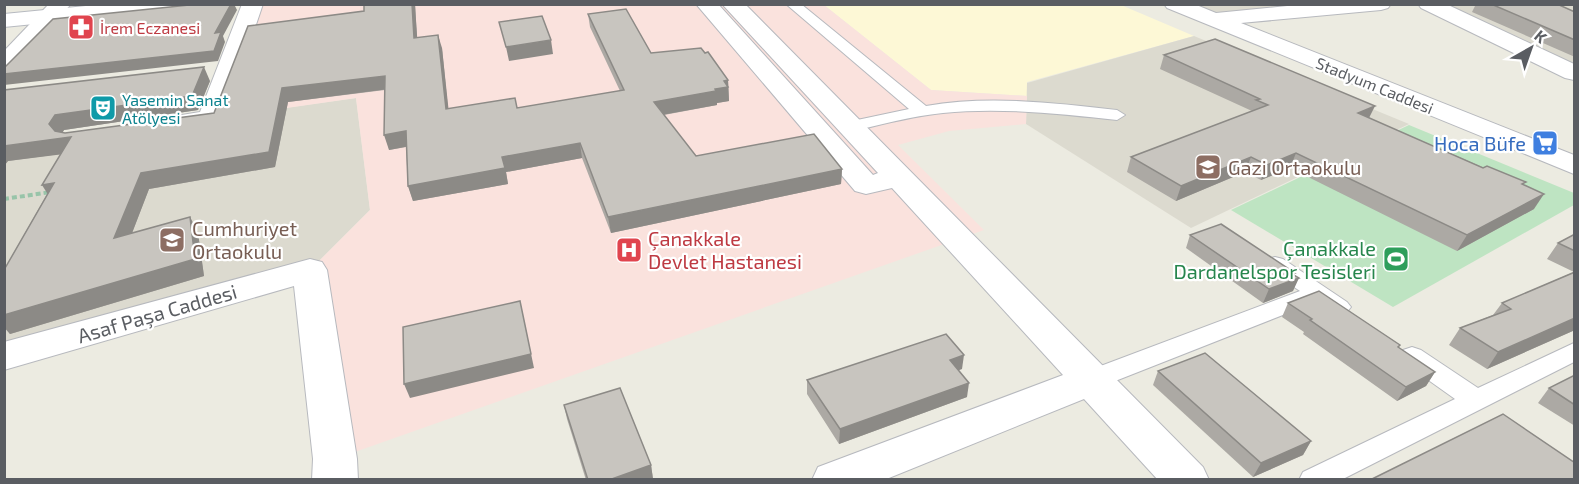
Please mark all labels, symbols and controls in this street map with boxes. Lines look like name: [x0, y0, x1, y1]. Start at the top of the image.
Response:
pharmacy icon: İrem Eczanesi: [66, 12, 96, 42]
place label: İrem Eczanesi: [100, 18, 200, 37]
north arrow: [1501, 18, 1561, 78]
text: K: [1531, 26, 1552, 47]
street label: Stadyum Caddesi: [1313, 53, 1437, 117]
place label: Yasemin Sanat Atölyesi: [122, 90, 229, 127]
theatre icon: Yasemin Sanat Atölyesi: [88, 93, 118, 123]
supermarket icon: Hoca Büfe: [1530, 128, 1560, 158]
place label: Hoca Büfe: [1434, 131, 1526, 155]
school or university icon: Gazi Ortaokulu: [1193, 152, 1223, 182]
place label: Gazi Ortaokulu: [1228, 155, 1361, 179]
place label: Cumhuriyet Ortaokulu: [192, 216, 298, 263]
school or university icon: Cumhuriyet Ortaokulu: [157, 225, 187, 255]
place label: Çanakkale Devlet Hastanesi: [648, 226, 802, 273]
hospital icon: Çanakkale Devlet Hastanesi: [614, 235, 644, 265]
place label: Çanakkale Dardanelspor Tesisleri: [1173, 236, 1376, 283]
sports icon: Çanakkale Dardanelspor Tesisleri: [1381, 244, 1411, 274]
street label: Asaf Paşa Caddesi: [75, 279, 240, 348]

